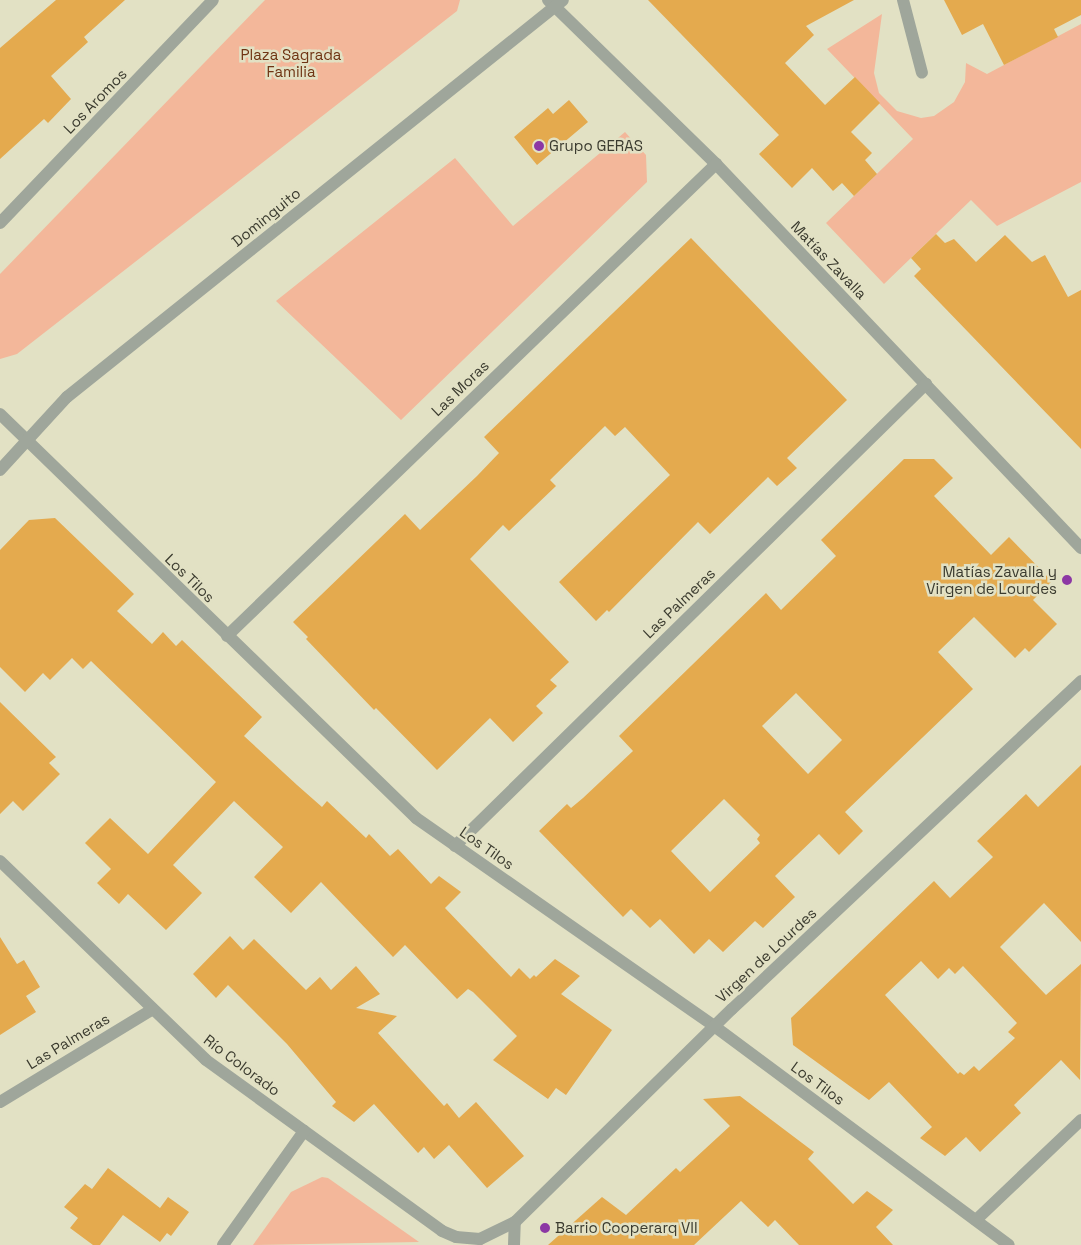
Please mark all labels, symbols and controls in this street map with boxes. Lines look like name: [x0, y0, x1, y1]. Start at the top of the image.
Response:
park label: Plaza Sagrada Familia: [241, 45, 341, 80]
street label: Los Aromos: [60, 65, 130, 137]
place label: Grupo GERAS: [549, 137, 643, 155]
marker: Grupo GERAS: [533, 140, 545, 152]
street label: Dominguito: [228, 184, 304, 250]
street label: Matías Zavalla: [787, 217, 871, 303]
street label: Las Moras: [428, 356, 492, 420]
street label: Los Tilos: [161, 550, 219, 606]
place label: Matías Zavalla y Virgen de Lourdes: [926, 562, 1057, 597]
street label: Las Palmeras: [639, 564, 719, 642]
marker: Matías Zavalla y Virgen de Lourdes: [1061, 574, 1073, 586]
street label: Los Tilos: [456, 823, 518, 873]
street label: Virgen de Lourdes: [712, 904, 820, 1006]
street label: Las Palmeras: [23, 1009, 113, 1073]
street label: Río Colorado: [200, 1030, 284, 1100]
street label: Los Tilos: [787, 1057, 849, 1109]
place label: Barrio Cooperarq VII: [555, 1219, 698, 1237]
marker: Barrio Cooperarq VII: [539, 1222, 551, 1234]

